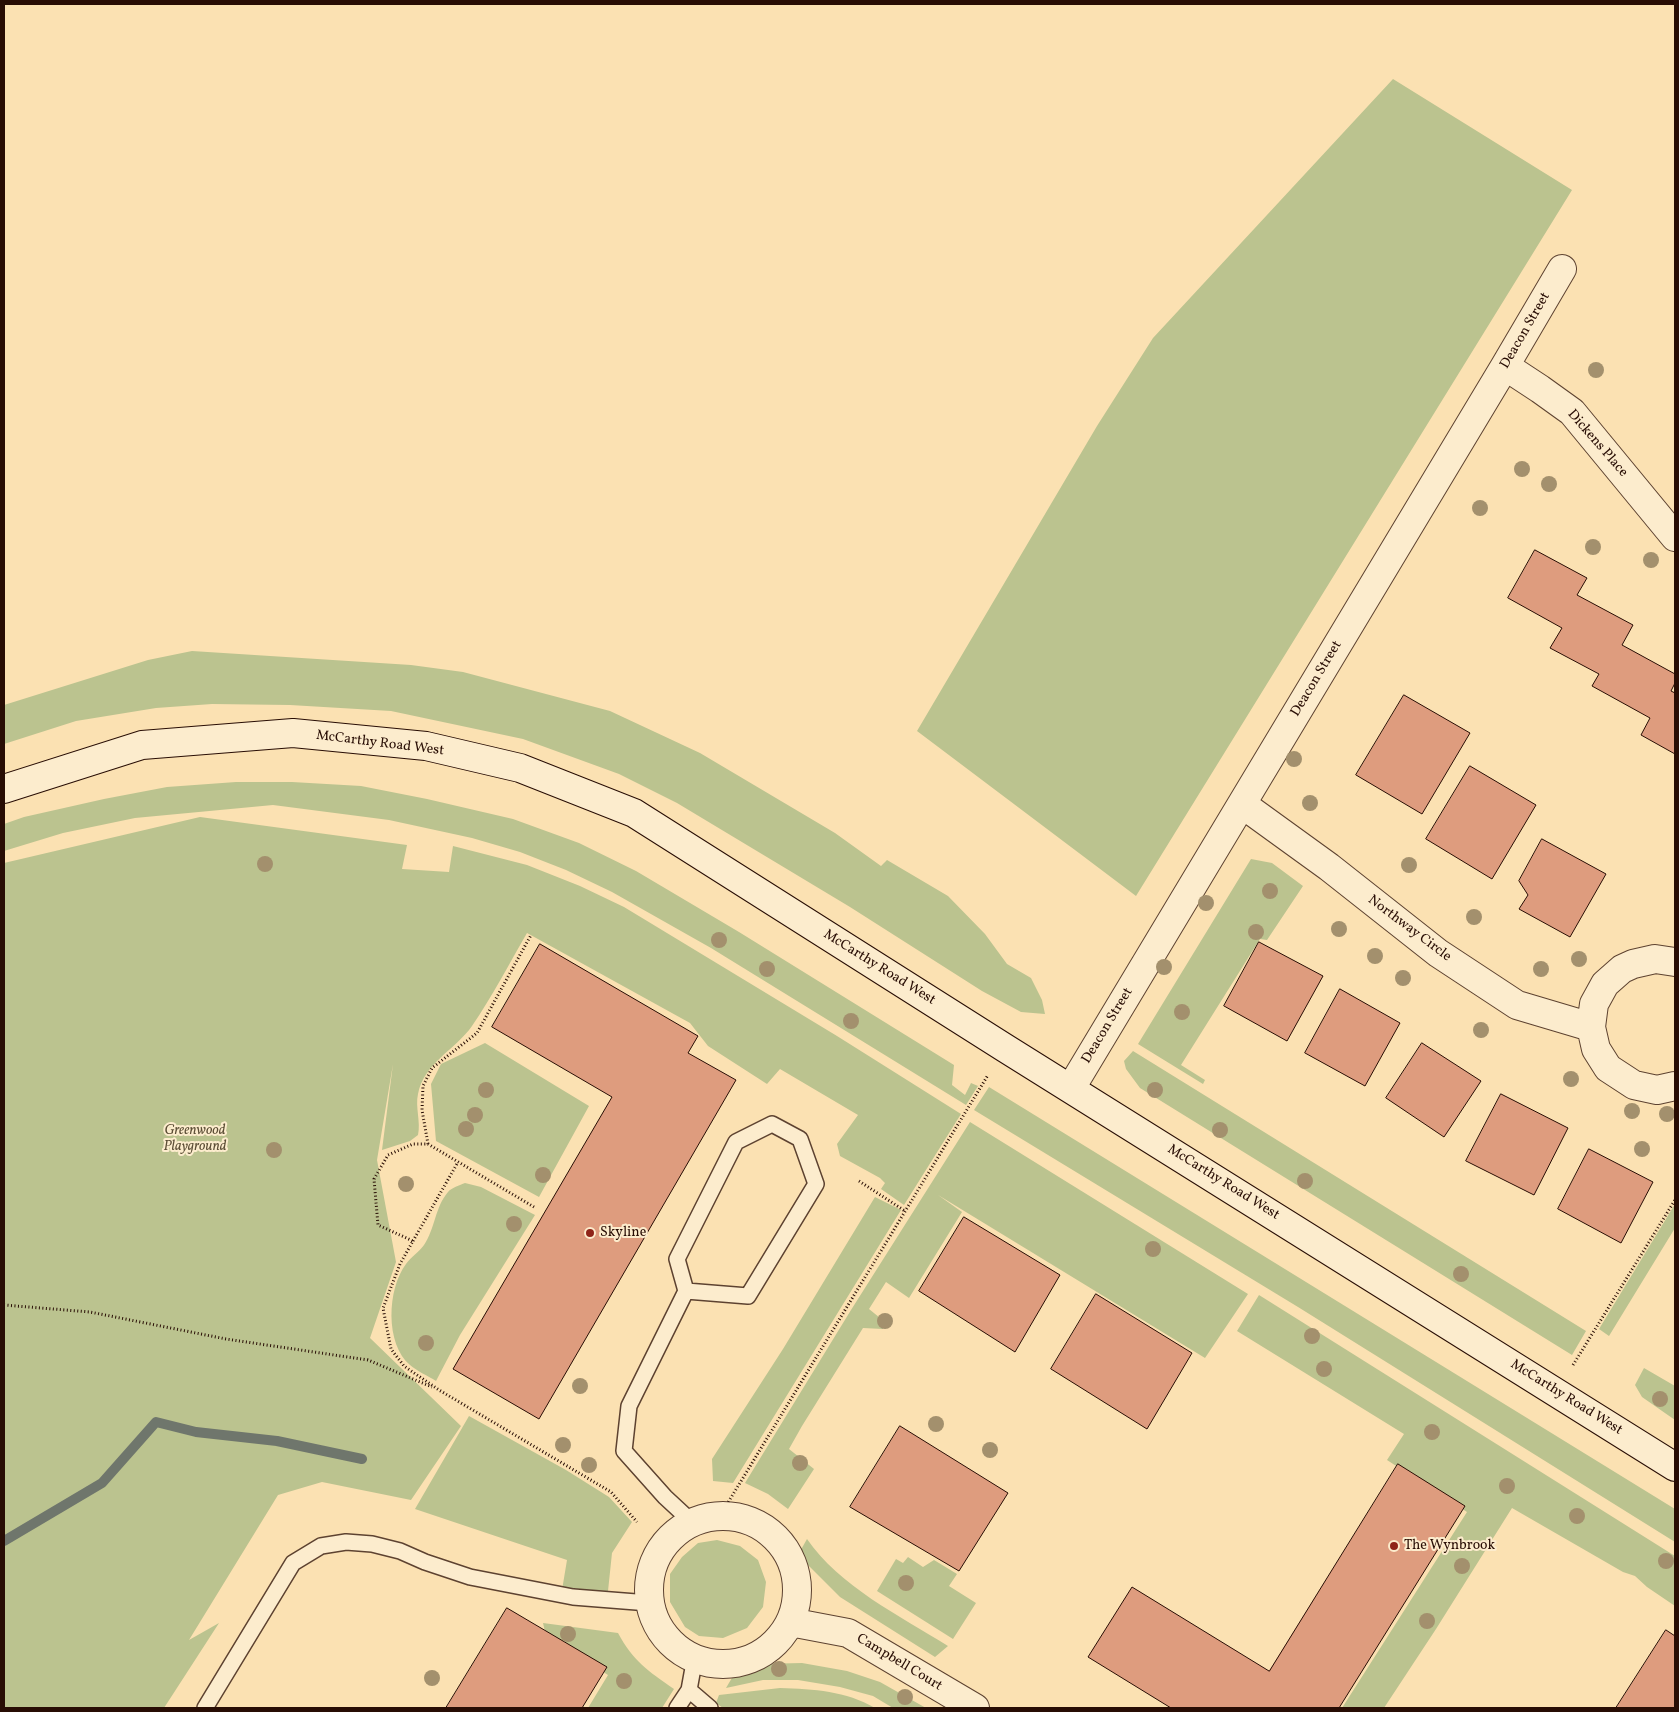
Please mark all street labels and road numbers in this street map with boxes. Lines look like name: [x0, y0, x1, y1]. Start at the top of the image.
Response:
street label: Deacon Street: [1497, 290, 1555, 372]
street label: Dickens Place: [1563, 407, 1631, 481]
street label: Deacon Street: [1288, 638, 1346, 720]
street label: McCarthy Road West: [315, 728, 445, 760]
street label: Northway Circle: [1364, 892, 1454, 966]
street label: McCarthy Road West: [820, 927, 938, 1009]
street label: Deacon Street: [1079, 985, 1137, 1067]
street label: McCarthy Road West: [1164, 1142, 1282, 1224]
street label: McCarthy Road West: [1507, 1357, 1625, 1439]
street label: Campbell Court: [853, 1631, 945, 1695]

